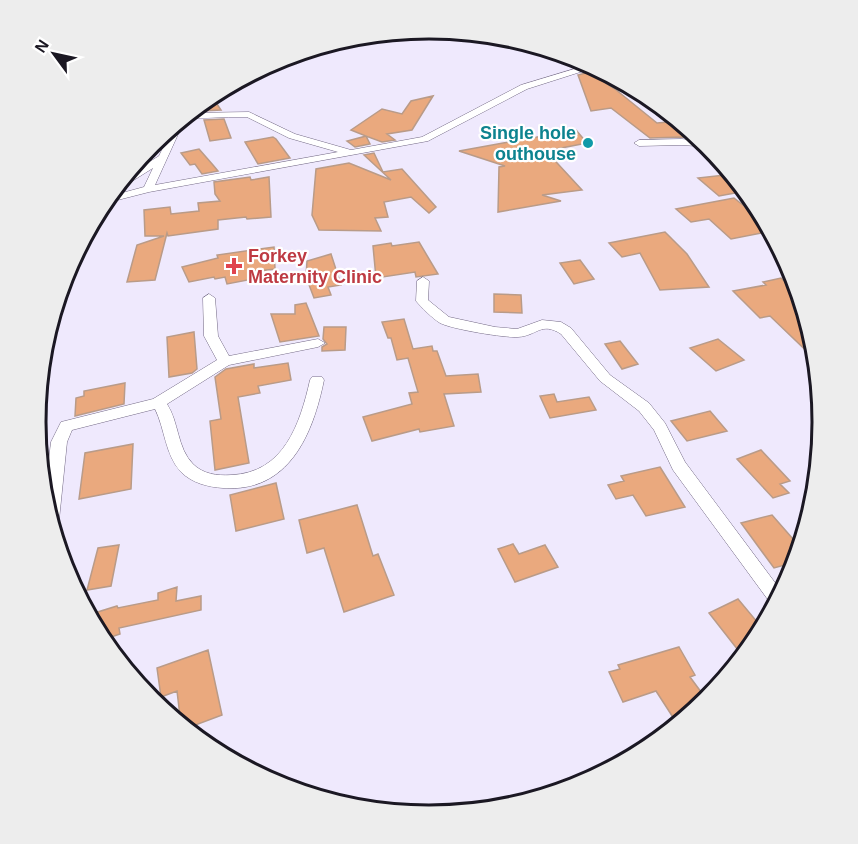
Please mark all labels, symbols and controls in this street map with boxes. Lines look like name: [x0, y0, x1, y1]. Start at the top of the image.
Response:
north arrow: [24, 24, 84, 84]
text: N: [32, 37, 52, 56]
place label: Single hole outhouse: [480, 123, 576, 164]
marker: Single hole outhouse: [581, 136, 595, 150]
place label: Forkey Maternity Clinic: [248, 246, 382, 287]
marker: Forkey Maternity Clinic: [225, 257, 243, 275]

